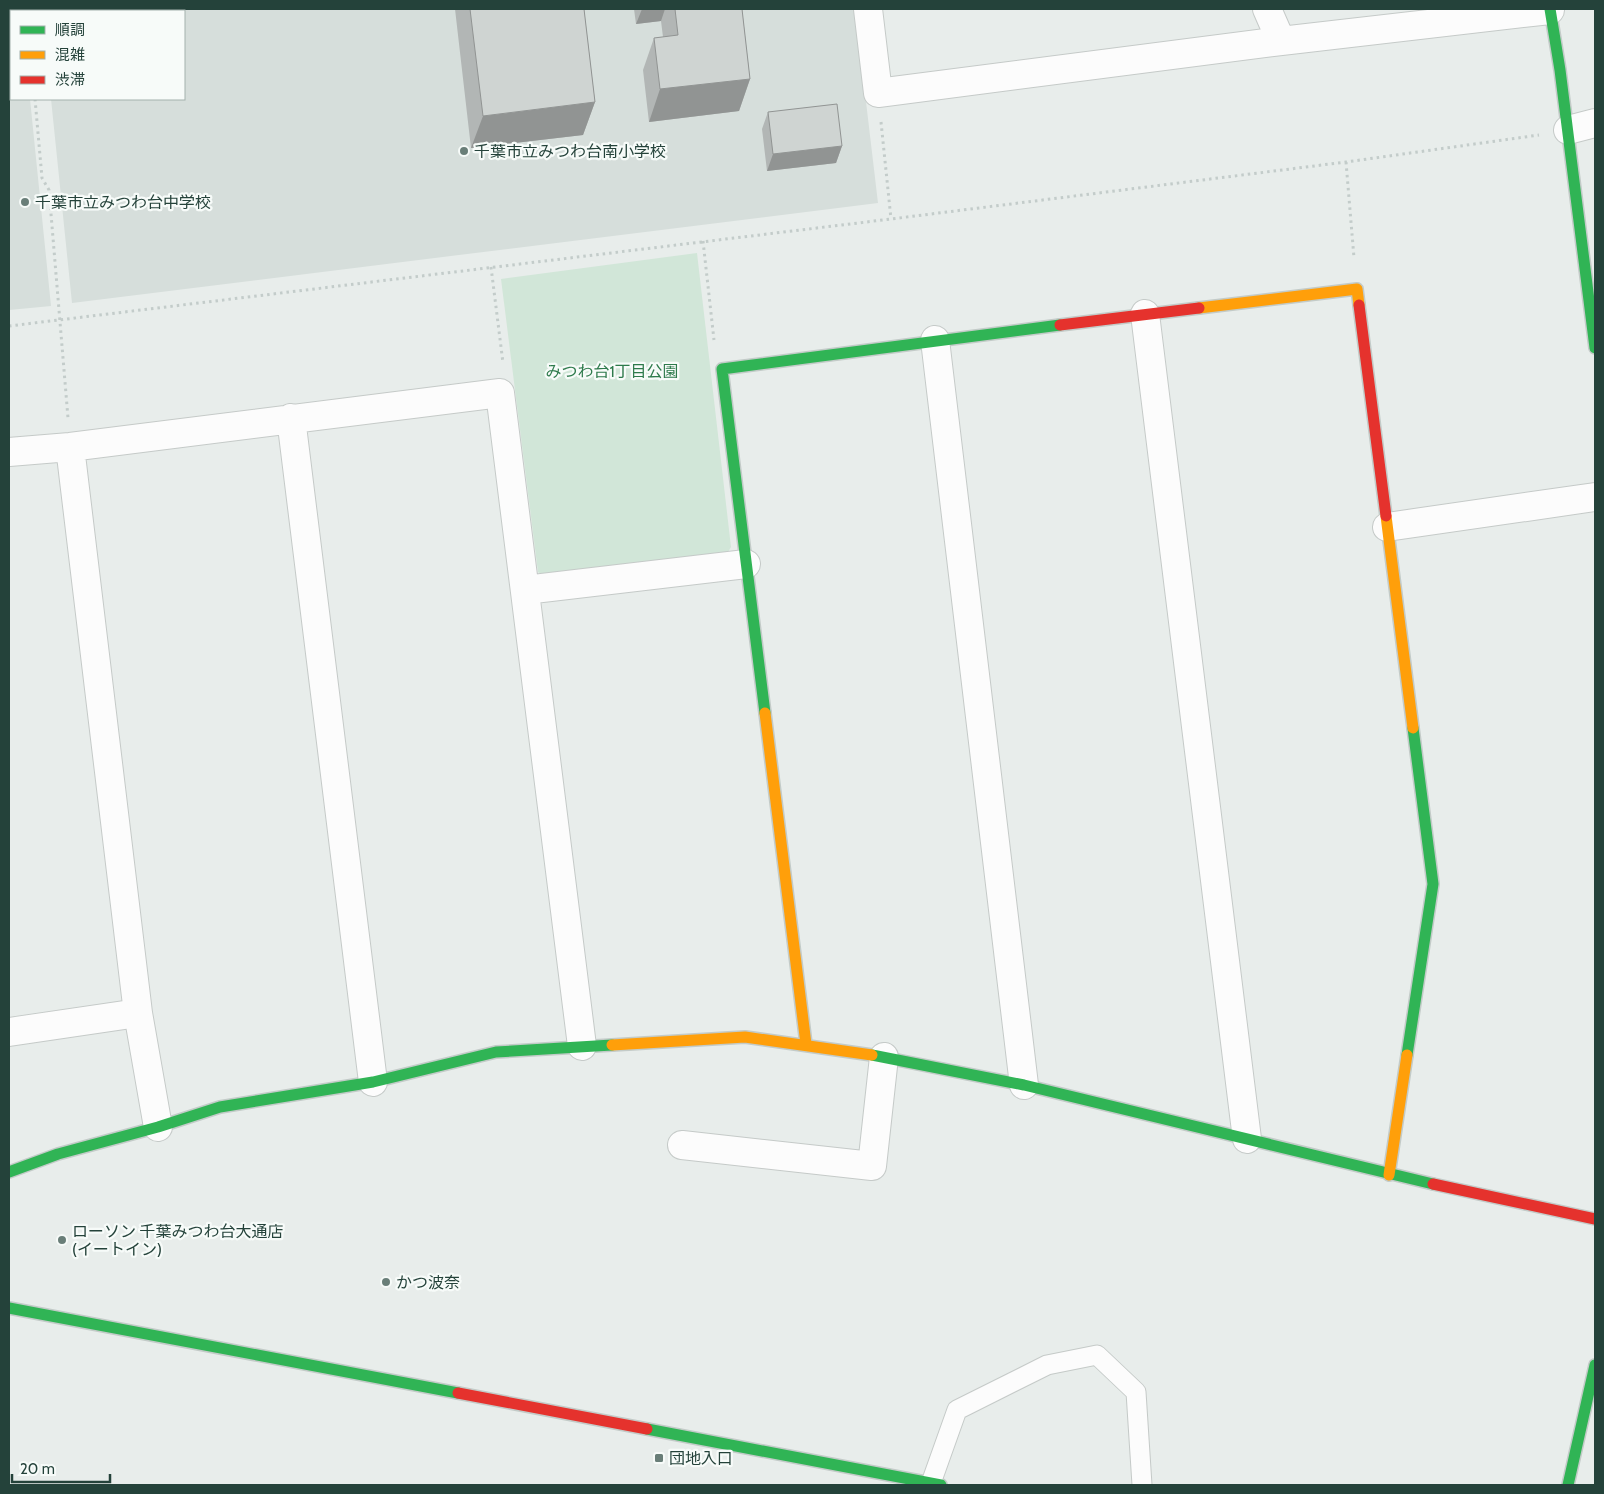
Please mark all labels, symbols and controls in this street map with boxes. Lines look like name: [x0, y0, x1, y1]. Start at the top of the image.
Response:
legend: [10, 10, 185, 100]
text: 順調: [55, 21, 85, 39]
text: 混雑: [55, 46, 85, 64]
text: 渋滞: [55, 71, 85, 89]
place label: 千葉市立みつわ台南小学校: [474, 142, 666, 161]
marker: 千葉市立みつわ台南小学校: [458, 145, 470, 157]
place label: 千葉市立みつわ台中学校: [35, 193, 211, 212]
marker: 千葉市立みつわ台中学校: [19, 196, 31, 208]
park label: みつわ台1丁目公園: [545, 362, 679, 381]
place label: ローソン 千葉みつわ台大通店 (イートイン): [72, 1222, 284, 1259]
marker: ローソン 千葉みつわ台大通店 (イートイン): [56, 1234, 68, 1246]
place label: かつ波奈: [396, 1273, 460, 1292]
marker: かつ波奈: [380, 1276, 392, 1288]
place label: 団地入口: [669, 1449, 733, 1468]
scale bar: [12, 1452, 110, 1484]
marker: 団地入口: [653, 1452, 665, 1464]
text: 20 m: [20, 1460, 55, 1478]

